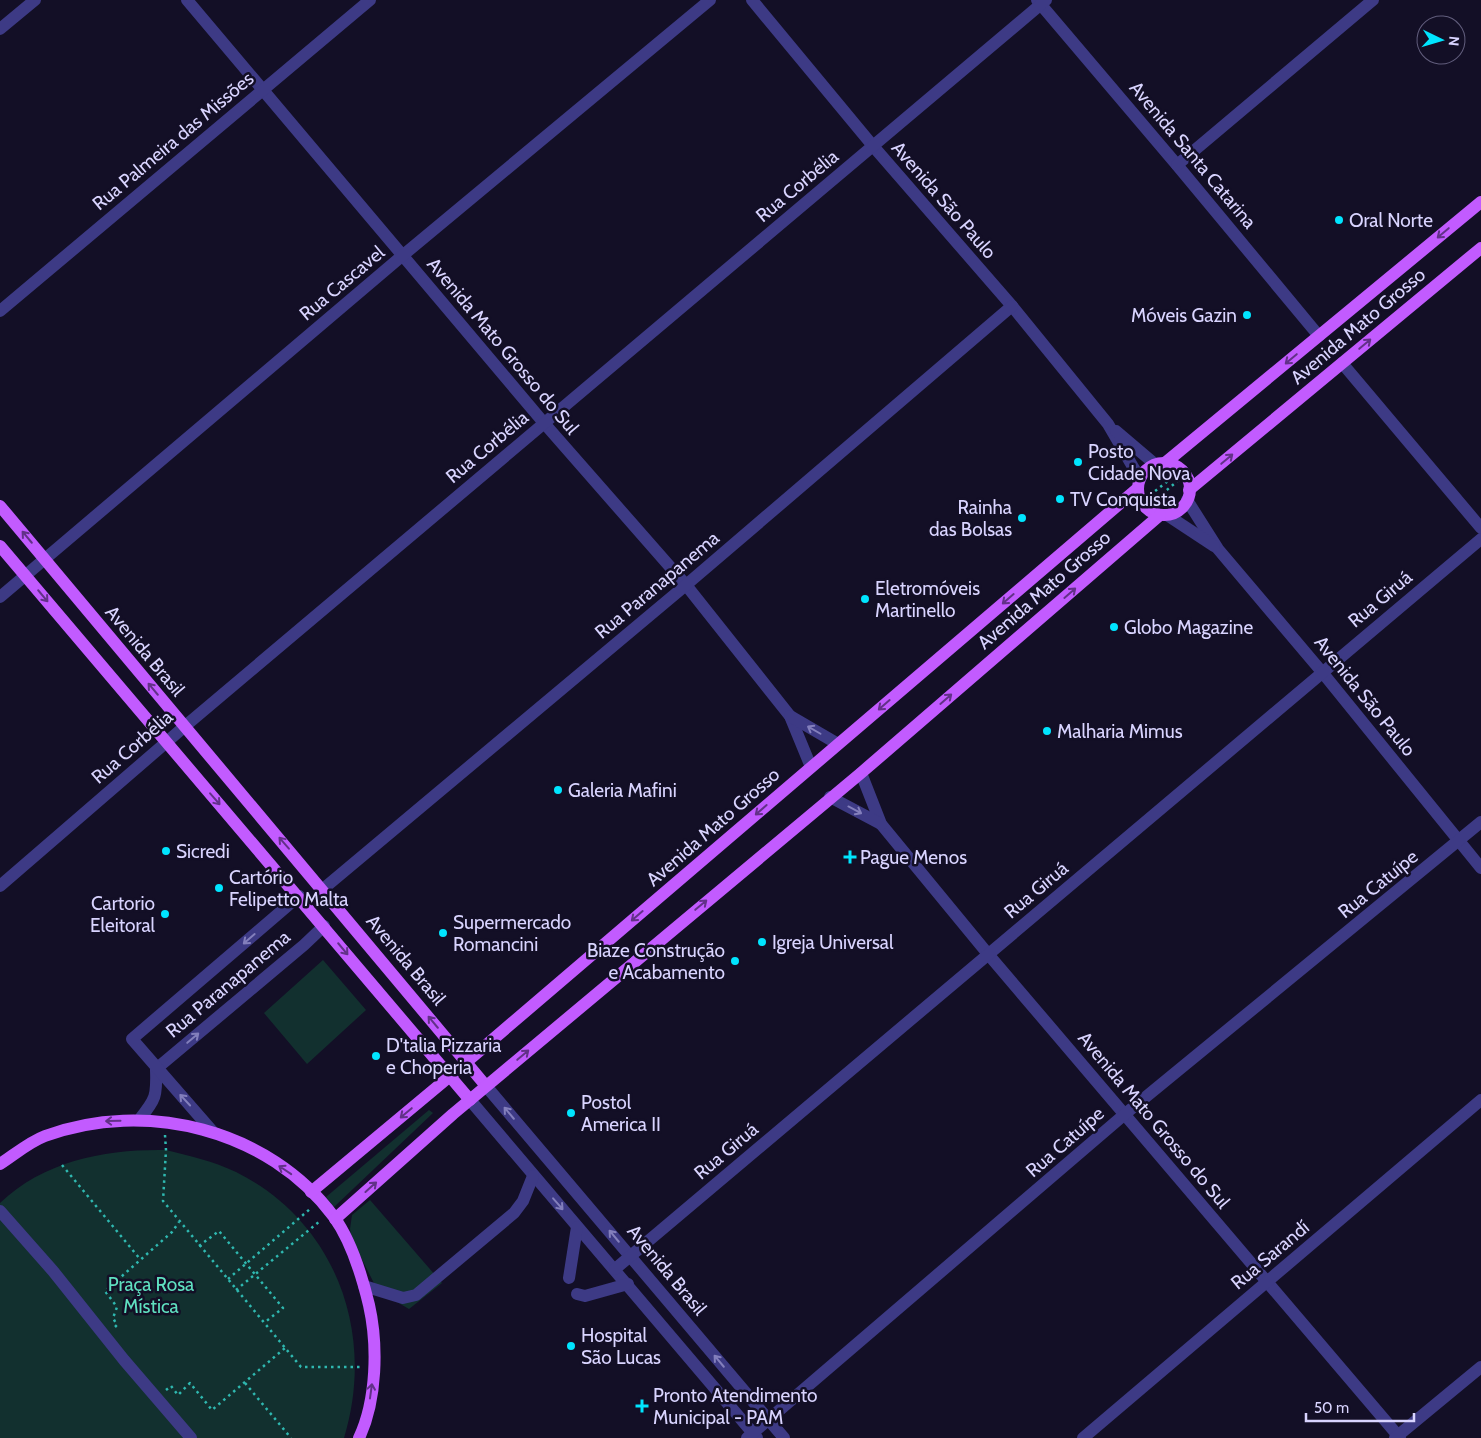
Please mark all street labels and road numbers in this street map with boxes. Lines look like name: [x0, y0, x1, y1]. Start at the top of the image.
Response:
street label: Rua Palmeira das Missões: [88, 67, 258, 215]
street label: Avenida Santa Catarina: [1125, 77, 1261, 233]
street label: Avenida São Paulo: [887, 137, 1001, 263]
street label: Rua Corbélia: [751, 145, 843, 227]
street label: Rua Cascavel: [295, 240, 390, 325]
street label: Avenida Mato Grosso do Sul: [422, 253, 584, 440]
street label: Avenida Mato Grosso: [1286, 263, 1430, 389]
street label: Rua Corbélia: [441, 406, 533, 488]
street label: Rua Paranapanema: [590, 526, 724, 644]
street label: Avenida Mato Grosso: [973, 526, 1115, 654]
street label: Rua Giruá: [1343, 566, 1417, 632]
street label: Avenida Brasil: [100, 601, 190, 701]
street label: Avenida São Paulo: [1309, 631, 1421, 761]
street label: Rua Corbélia: [87, 705, 177, 789]
street label: Avenida Mato Grosso: [642, 763, 784, 891]
street label: Rua Catuípe: [1333, 845, 1423, 923]
street label: Rua Giruá: [999, 857, 1073, 923]
street label: Avenida Brasil: [361, 910, 451, 1010]
street label: Rua Paranapanema: [161, 925, 295, 1043]
street label: Avenida Mato Grosso do Sul: [1073, 1027, 1235, 1214]
street label: Rua Catuípe: [1021, 1102, 1109, 1182]
street label: Rua Giruá: [689, 1118, 763, 1184]
street label: Rua Sarandí: [1226, 1216, 1314, 1294]
street label: Avenida Brasil: [622, 1220, 712, 1320]

